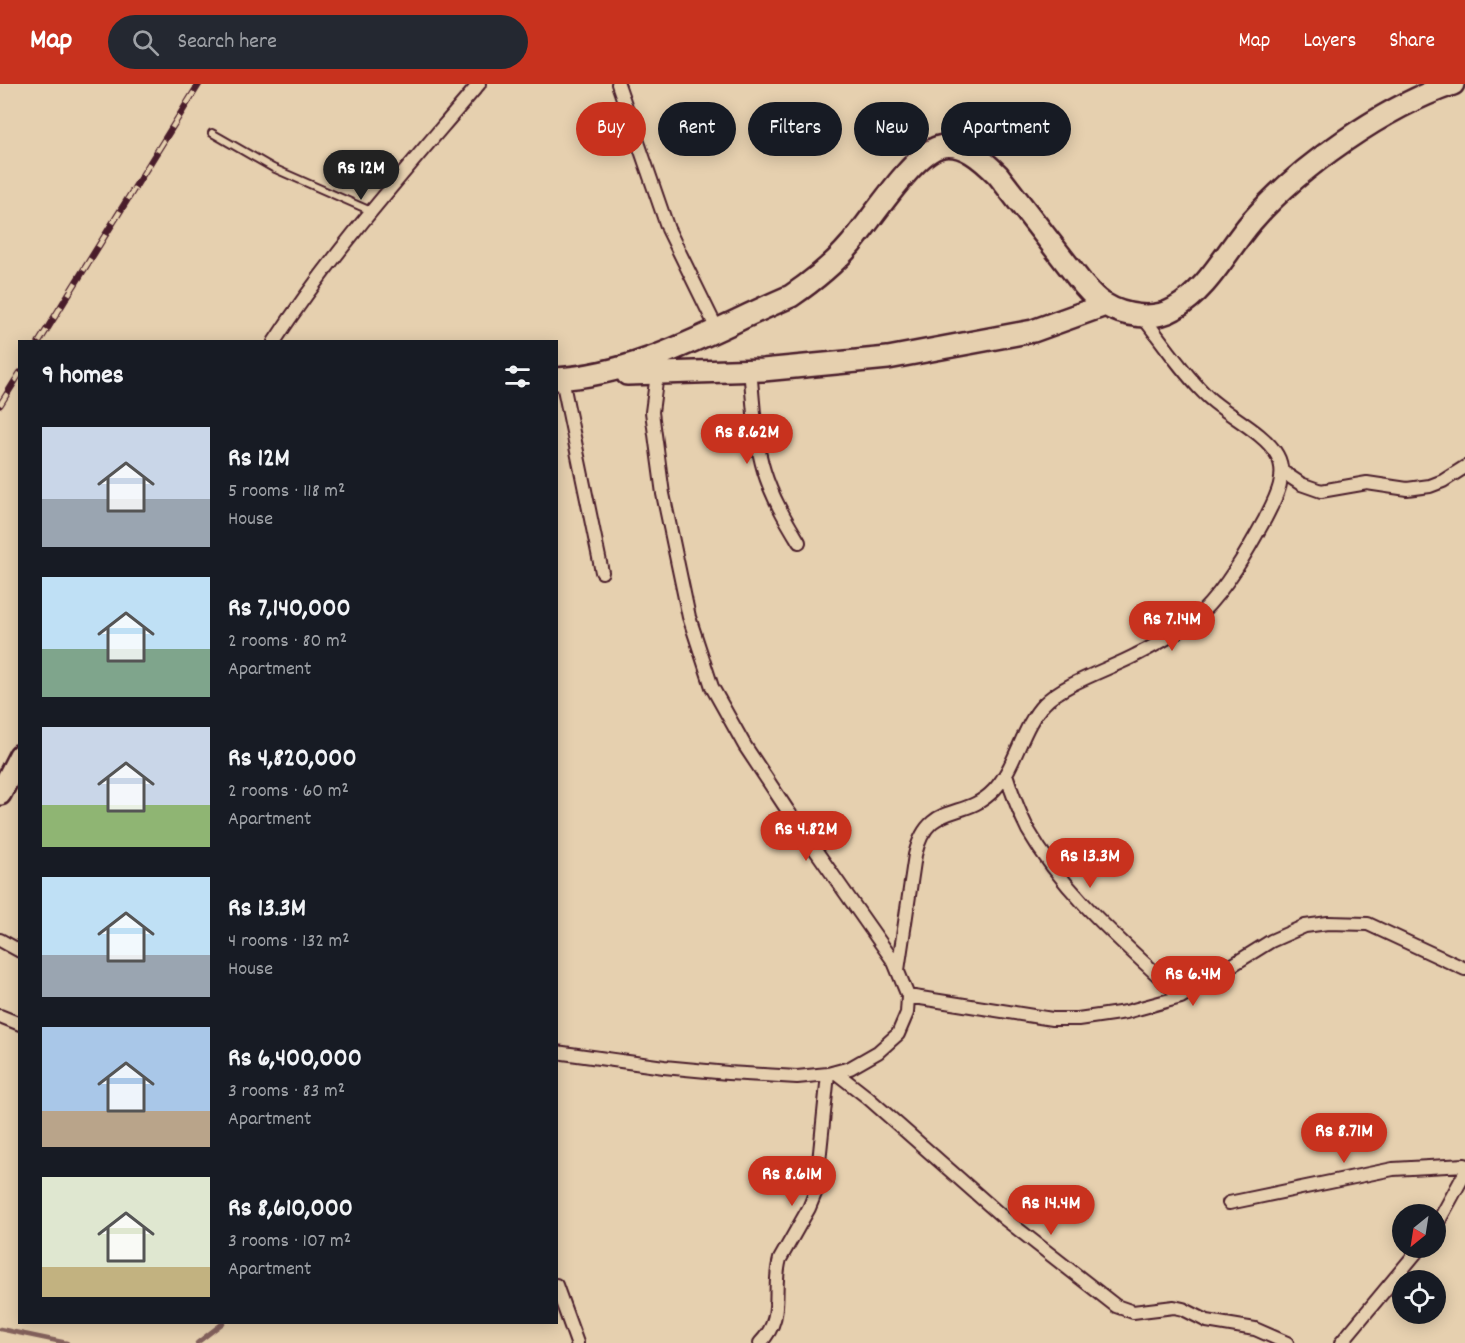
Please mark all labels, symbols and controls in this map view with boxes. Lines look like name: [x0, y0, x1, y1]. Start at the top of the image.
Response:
search box: [108, 15, 528, 69]
text: Map: [30, 22, 72, 62]
icon: search: [129, 26, 162, 59]
text: Search here: [177, 27, 277, 58]
text: Map: [1239, 27, 1270, 57]
text: Layers: [1303, 27, 1356, 57]
text: Share: [1389, 27, 1435, 57]
chip: Buy: [576, 102, 646, 156]
chip: Rent: [658, 102, 736, 156]
chip: Filters: [748, 102, 842, 156]
chip: New: [854, 102, 929, 156]
chip: Apartment: [941, 102, 1071, 156]
pin: Rs 12M: [312, 150, 410, 201]
text: Rs 12M: [337, 155, 385, 183]
text: 9 homes: [42, 358, 124, 395]
icon: filters: [501, 360, 534, 393]
pin: Rs 8.62M: [685, 414, 809, 465]
text: Rs 8.62M: [715, 419, 779, 447]
text: Rs 12M: [228, 441, 290, 478]
icon: home: [90, 451, 162, 523]
text: 5 rooms · 118 m²: [228, 478, 345, 506]
text: House: [228, 506, 273, 534]
text: Rs 7,140,000: [228, 591, 351, 628]
icon: home: [90, 601, 162, 673]
pin: Rs 7.14M: [1110, 601, 1234, 652]
text: Rs 7.14M: [1143, 606, 1201, 634]
text: 2 rooms · 80 m²: [228, 628, 347, 656]
text: Apartment: [228, 656, 311, 684]
text: Rs 4,820,000: [228, 741, 357, 778]
icon: home: [90, 751, 162, 823]
text: 2 rooms · 60 m²: [228, 778, 349, 806]
text: Apartment: [228, 806, 311, 834]
pin: Rs 4.82M: [744, 811, 868, 862]
text: Rs 4.82M: [775, 816, 837, 844]
pin: Rs 13.3M: [1028, 838, 1152, 889]
text: Rs 13.3M: [1060, 843, 1120, 871]
text: Rs 13.3M: [228, 891, 306, 928]
icon: home: [90, 901, 162, 973]
text: 4 rooms · 132 m²: [228, 928, 350, 956]
text: House: [228, 956, 273, 984]
pin: Rs 6.4M: [1138, 956, 1248, 1007]
text: Rs 6.4M: [1165, 961, 1221, 989]
text: Rs 6,400,000: [228, 1041, 362, 1078]
icon: home: [90, 1051, 162, 1123]
text: 3 rooms · 83 m²: [228, 1078, 345, 1106]
text: Apartment: [228, 1106, 311, 1134]
pin: Rs 8.71M: [1282, 1113, 1406, 1164]
text: Rs 8.71M: [1315, 1118, 1373, 1146]
pin: Rs 8.61M: [730, 1156, 854, 1207]
text: Rs 8.61M: [762, 1161, 822, 1189]
pin: Rs 14.4M: [989, 1185, 1113, 1236]
text: Rs 14.4M: [1022, 1190, 1080, 1218]
text: Rs 8,610,000: [228, 1191, 353, 1228]
icon: home: [90, 1201, 162, 1273]
north arrow: [1392, 1204, 1446, 1258]
map controls: [1392, 1204, 1446, 1324]
text: 3 rooms · 107 m²: [228, 1228, 351, 1256]
text: Apartment: [228, 1256, 311, 1284]
button: locate: [1392, 1270, 1446, 1324]

